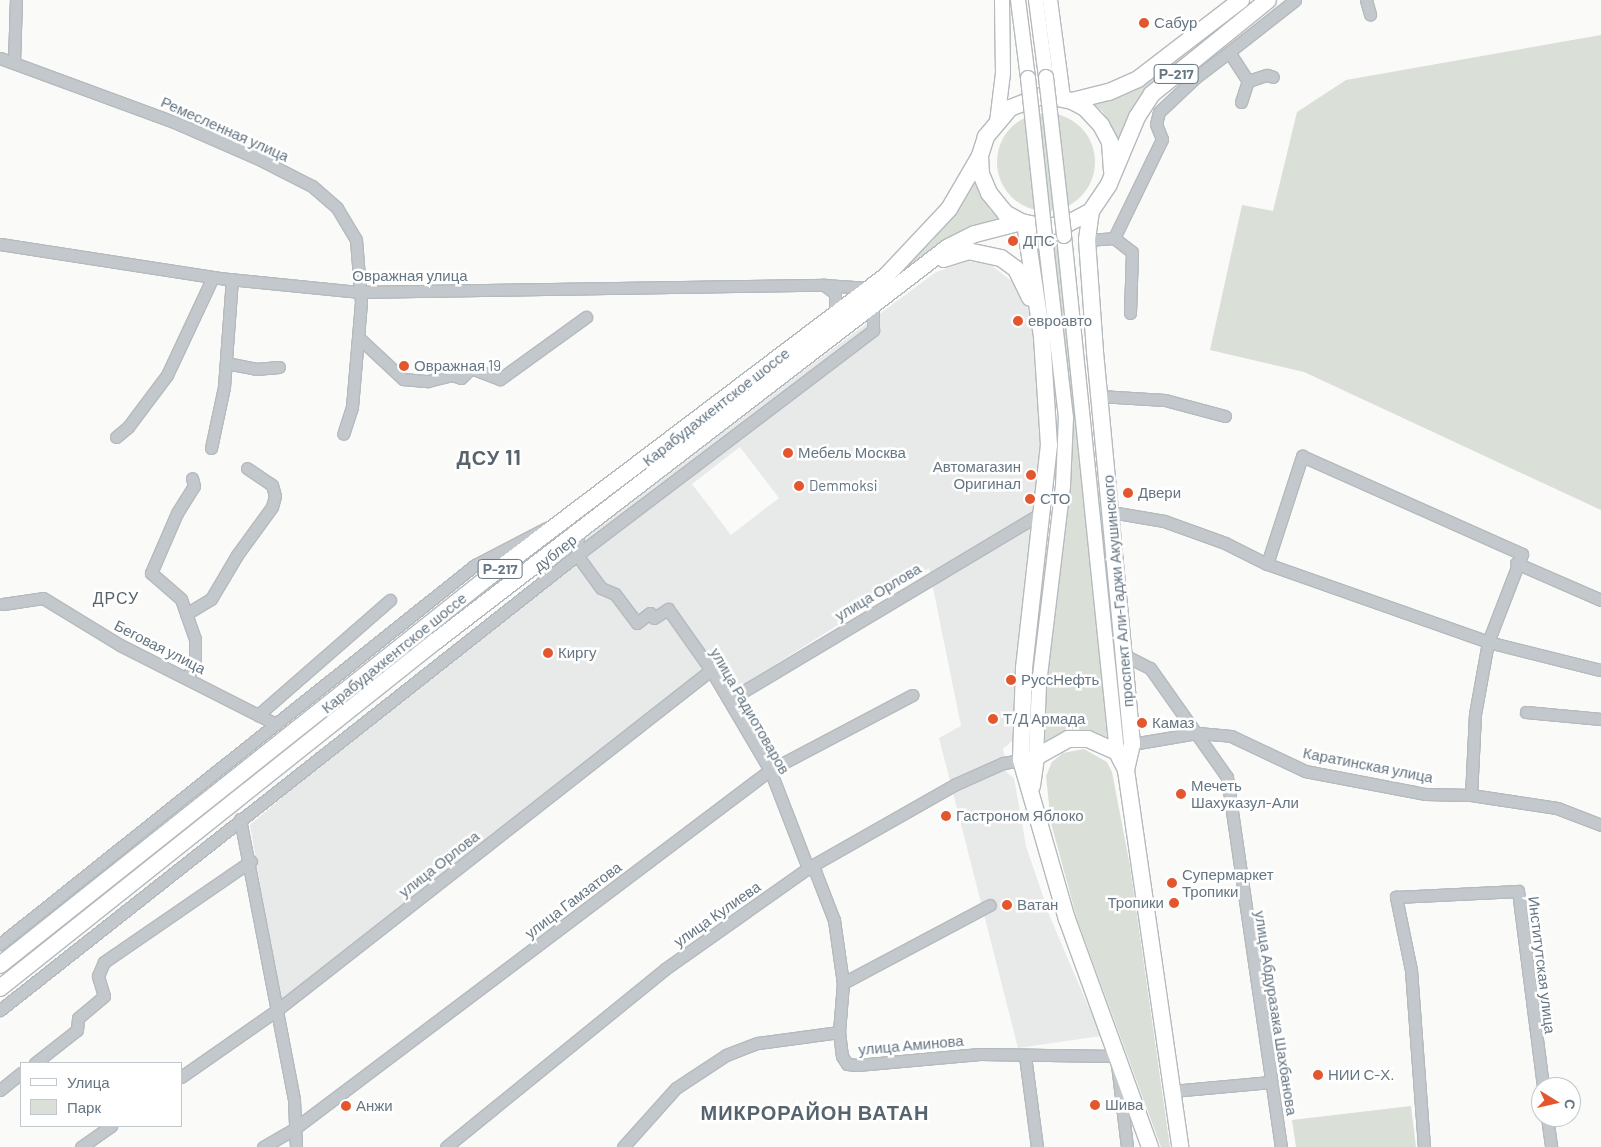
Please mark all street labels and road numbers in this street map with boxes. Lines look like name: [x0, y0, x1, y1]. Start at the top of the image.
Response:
road number: Р-217: [1154, 62, 1198, 86]
street label: Ремесленная улица: [158, 93, 292, 165]
street label: Овражная улица: [352, 267, 468, 285]
street label: Карабудахкентское шоссе: [639, 344, 793, 470]
street label: проспект Али-Гаджи Акушинского: [1099, 474, 1137, 708]
street label: дублер: [530, 531, 580, 575]
road number: Р-217: [478, 558, 522, 580]
street label: улица Орлова: [832, 559, 924, 625]
street label: Карабудахкентское шоссе: [318, 589, 470, 717]
street label: Беговая улица: [111, 616, 209, 678]
street label: улица Радиотоваров: [706, 645, 794, 777]
street label: Каратинская улица: [1301, 744, 1435, 786]
street label: улица Орлова: [395, 827, 483, 901]
street label: улица Гамзатова: [521, 858, 625, 942]
street label: улица Кулиева: [670, 877, 764, 951]
street label: Институтская улица: [1525, 895, 1559, 1035]
street label: улица Абдуразака Шахбанова: [1251, 909, 1301, 1117]
street label: улица Аминова: [858, 1031, 964, 1059]

